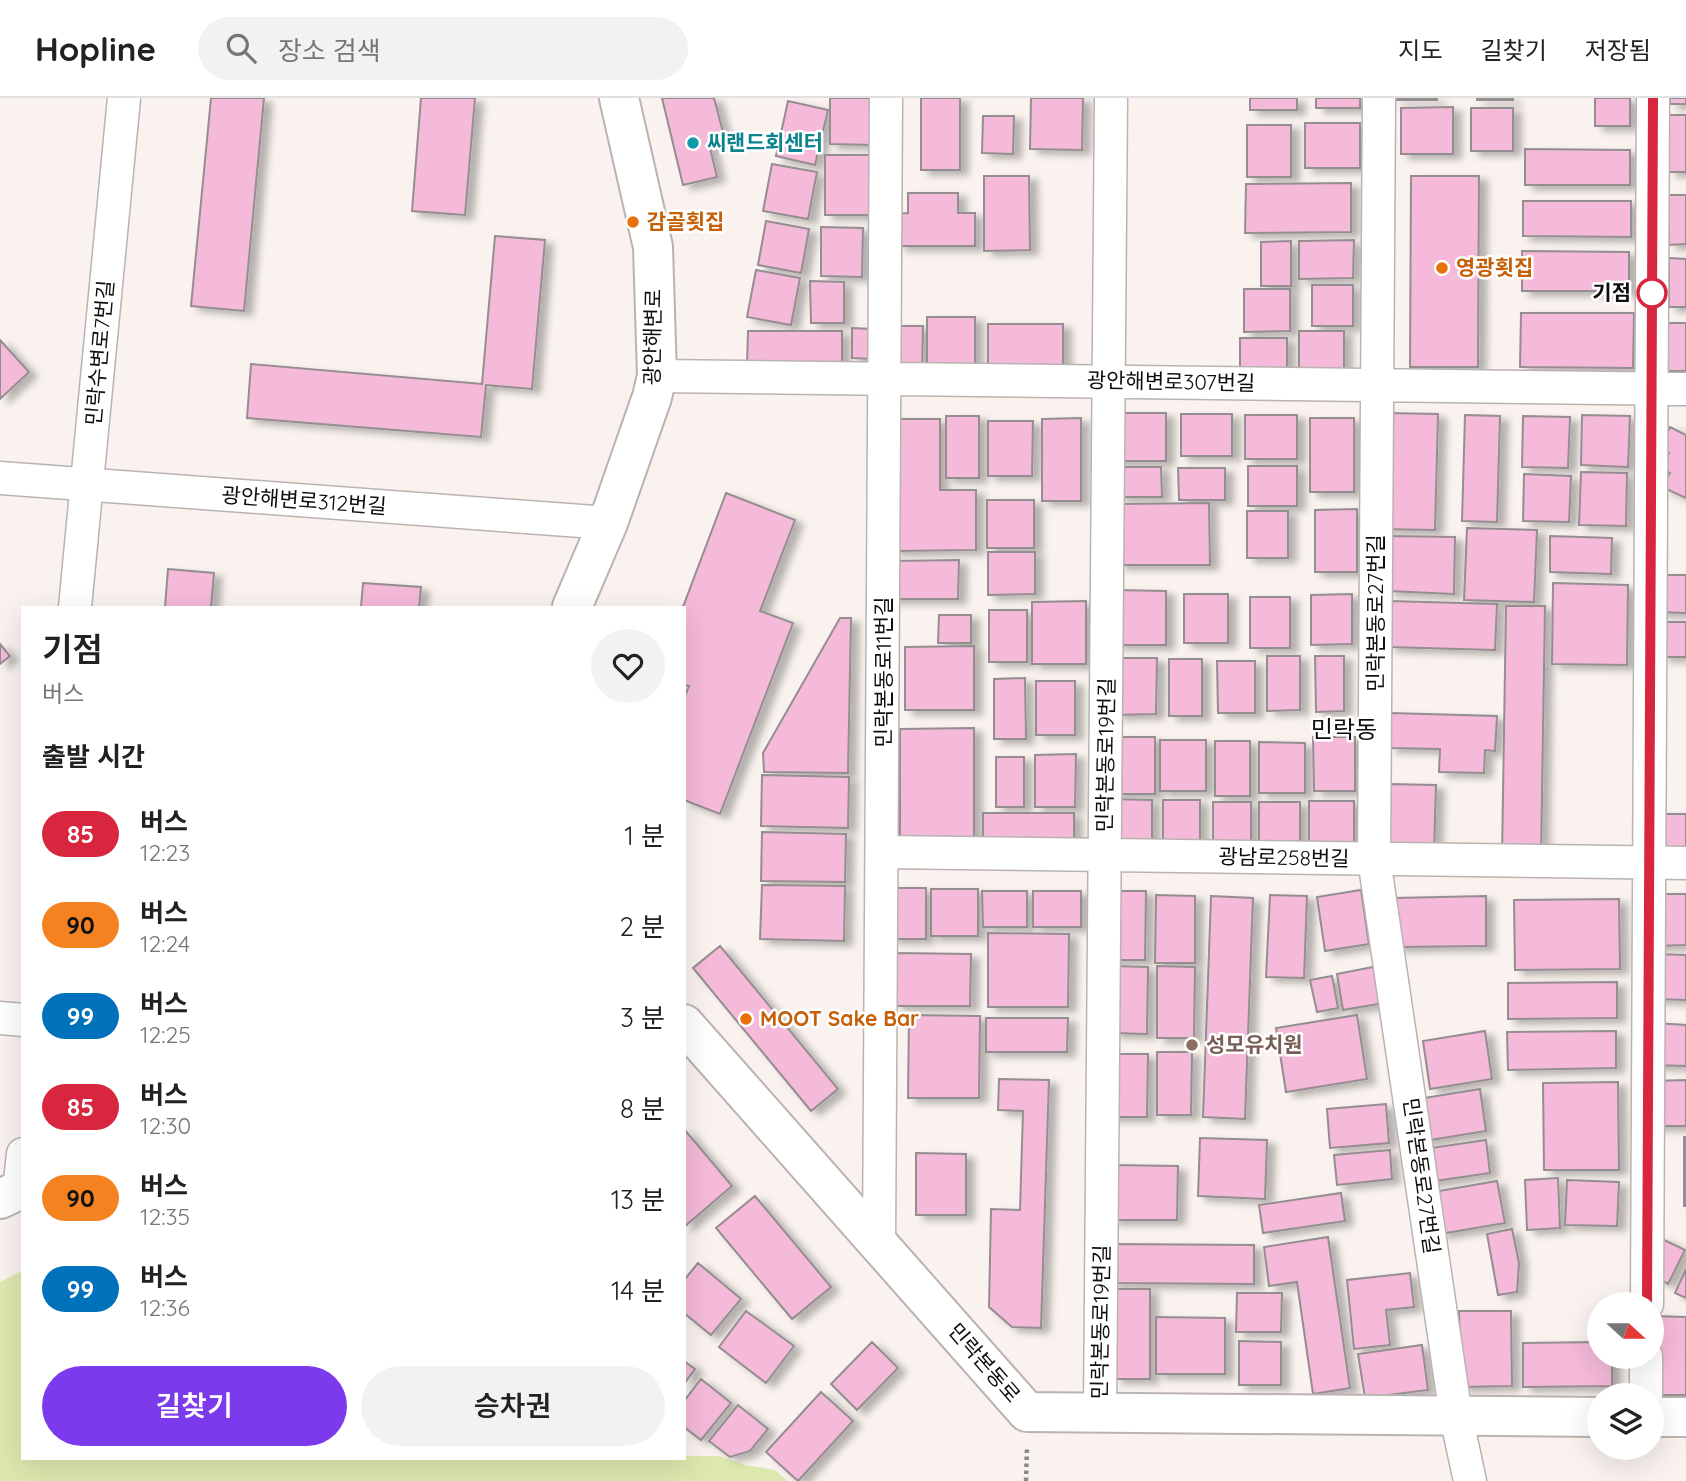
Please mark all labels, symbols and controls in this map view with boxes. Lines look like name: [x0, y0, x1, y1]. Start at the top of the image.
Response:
search box: [198, 17, 688, 80]
text: Hopline: [35, 28, 156, 69]
icon: search: [222, 29, 260, 67]
text: 장소 검색: [278, 34, 381, 67]
text: 지도: [1398, 35, 1443, 65]
text: 길찾기: [1481, 35, 1547, 65]
text: 저장됨: [1585, 35, 1651, 65]
place label: 씨랜드회센터: [707, 129, 823, 155]
marker: 씨랜드회센터: [685, 135, 701, 151]
place label: 감골횟집: [647, 208, 724, 234]
marker: 감골횟집: [625, 214, 641, 230]
place label: 영광횟집: [1456, 254, 1533, 280]
marker: 영광횟집: [1434, 260, 1450, 276]
marker: 기점: [1637, 278, 1667, 308]
street label: 민락수변로7번길: [80, 279, 118, 427]
place label: 기점: [1592, 279, 1631, 305]
street label: 광안해변로: [638, 288, 666, 386]
street label: 광안해변로307번길: [1087, 367, 1255, 395]
street label: 광안해변로312번길: [221, 481, 388, 519]
street label: 민락본동로27번길: [1362, 534, 1388, 692]
street label: 민락본동로11번길: [870, 597, 896, 747]
text: 기점: [42, 628, 103, 669]
button: heart: [591, 629, 665, 703]
street label: 민락본동로19번길: [1091, 677, 1119, 833]
text: 버스: [42, 679, 84, 708]
district label: 민락동: [1311, 714, 1377, 744]
text: 출발 시간: [42, 740, 145, 773]
text: 버스: [140, 805, 188, 838]
text: 85: [67, 819, 94, 849]
text: 1 분: [624, 819, 665, 852]
text: 12:23: [140, 838, 190, 867]
street label: 광남로258번길: [1218, 843, 1350, 871]
text: 버스: [140, 896, 188, 929]
text: 90: [66, 910, 95, 940]
text: 2 분: [620, 910, 665, 943]
text: 12:24: [140, 929, 190, 958]
text: 버스: [140, 987, 188, 1020]
text: 99: [67, 1001, 94, 1031]
text: 3 분: [620, 1001, 665, 1034]
place label: MOOT Sake Bar: [760, 1005, 919, 1031]
marker: MOOT Sake Bar: [738, 1011, 754, 1027]
text: 12:25: [140, 1020, 191, 1049]
place label: 성모유치원: [1206, 1031, 1303, 1057]
marker: 성모유치원: [1184, 1037, 1200, 1053]
text: 버스: [140, 1078, 188, 1111]
text: 85: [67, 1092, 94, 1122]
text: 8 분: [620, 1092, 665, 1125]
street label: 민락본동로27번길: [1398, 1096, 1446, 1256]
text: 12:30: [140, 1111, 191, 1140]
text: 버스: [140, 1169, 188, 1202]
text: 90: [66, 1183, 95, 1213]
text: 13 분: [611, 1183, 665, 1216]
text: 12:35: [140, 1202, 190, 1231]
street label: 민락본동로19번길: [1086, 1244, 1114, 1400]
text: 버스: [140, 1260, 188, 1293]
text: 99: [67, 1274, 94, 1304]
text: 14 분: [611, 1274, 665, 1307]
north arrow: [1587, 1292, 1664, 1368]
map controls: [1587, 1292, 1664, 1460]
text: 12:36: [140, 1293, 190, 1322]
street label: 민락본동로: [943, 1317, 1026, 1407]
button: 길찾기: [42, 1366, 347, 1446]
button: 승차권: [361, 1366, 665, 1446]
button: layers: [1587, 1383, 1664, 1460]

